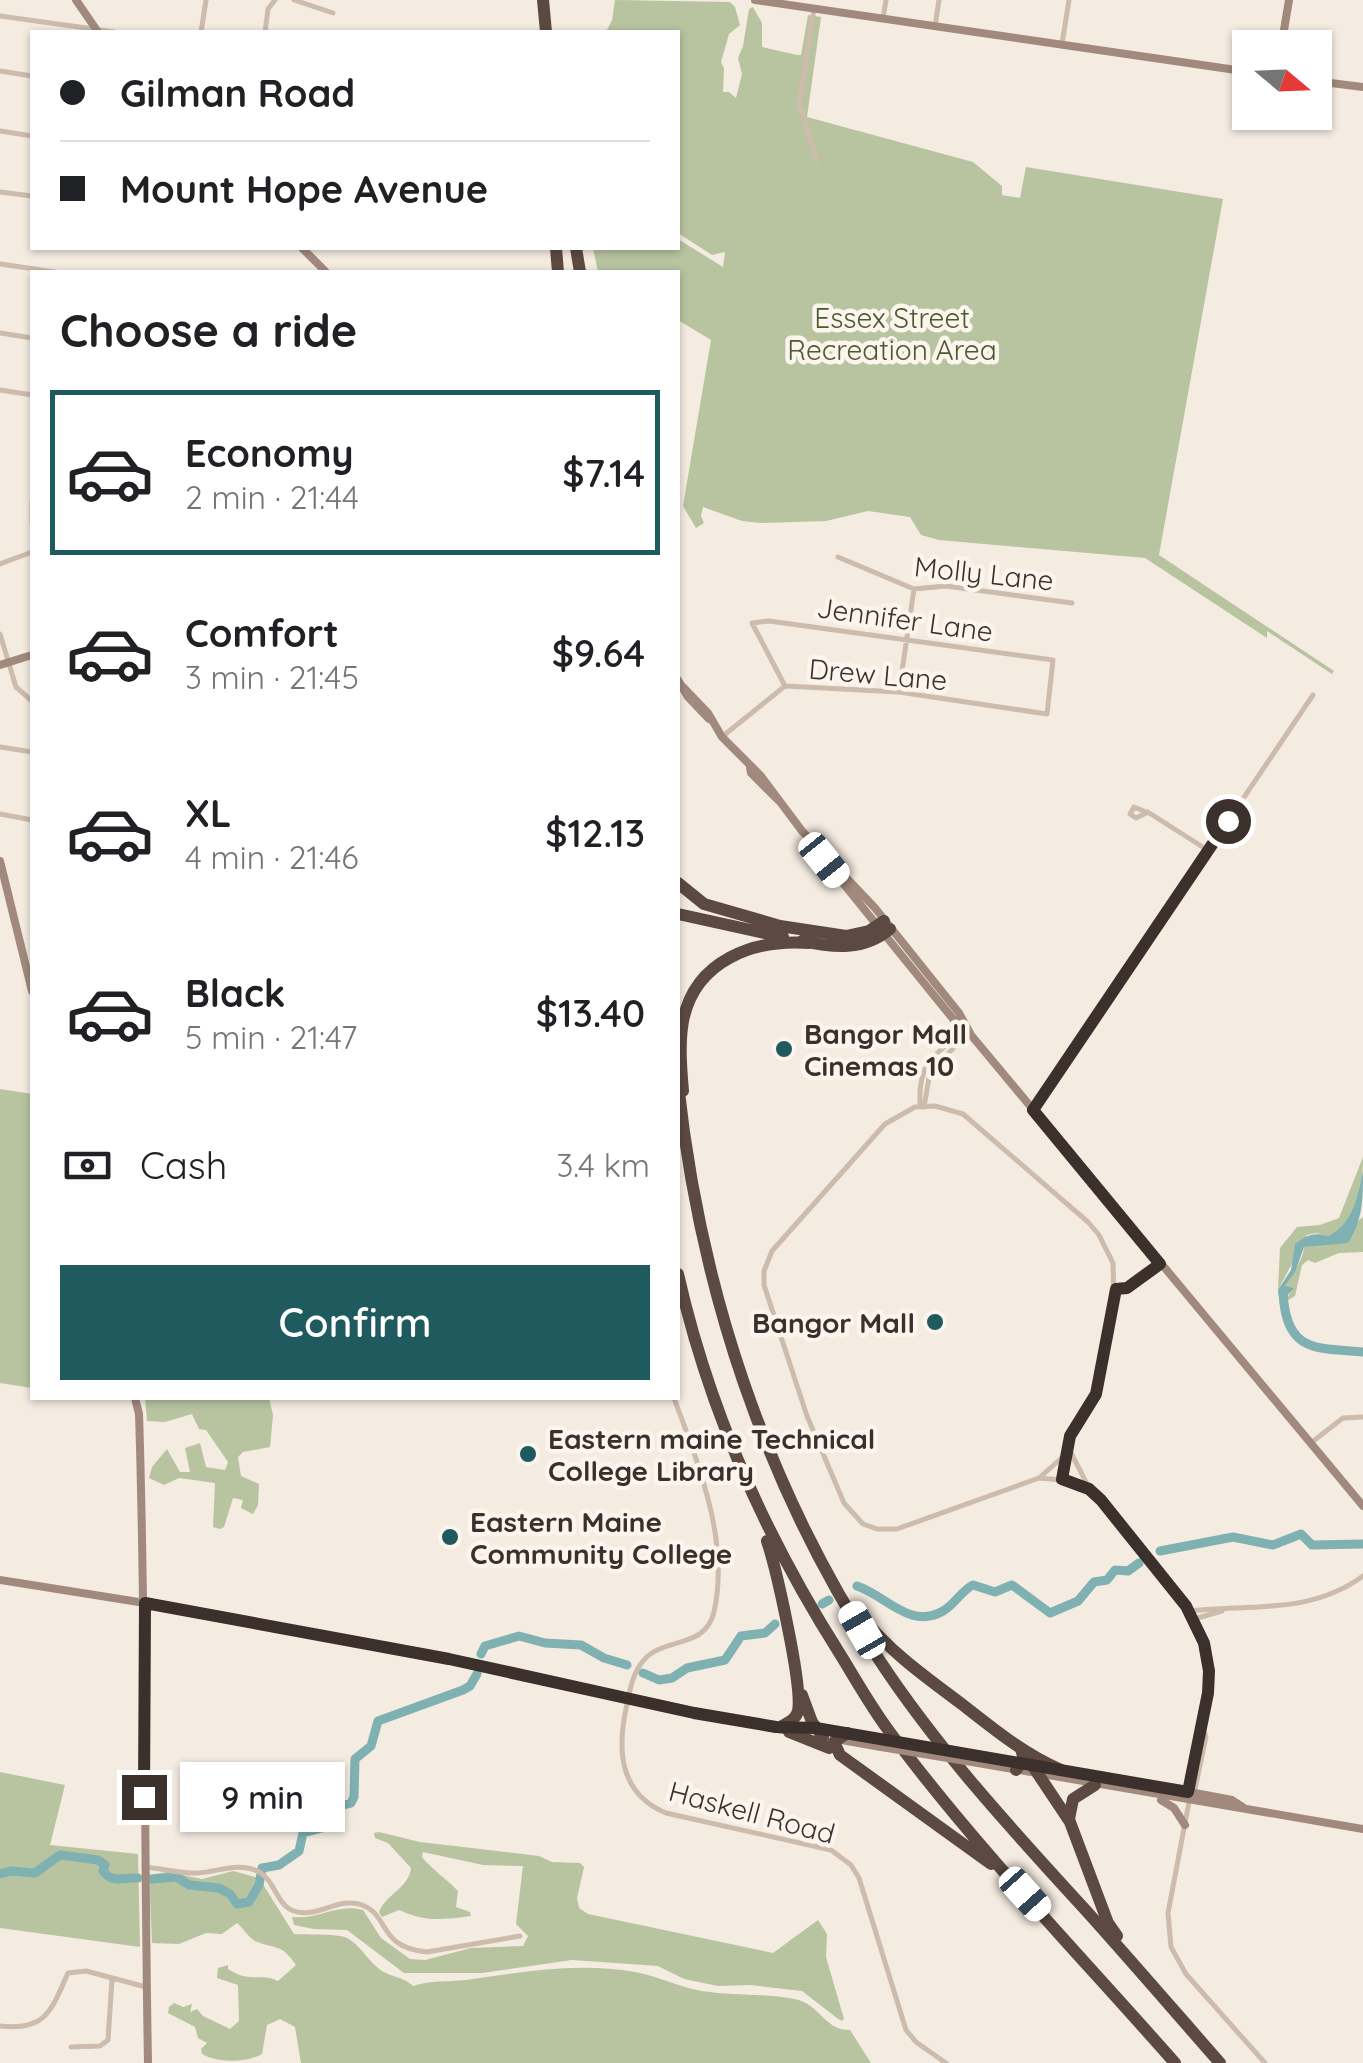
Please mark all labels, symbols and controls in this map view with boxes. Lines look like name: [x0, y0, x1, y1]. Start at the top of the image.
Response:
north arrow: [1232, 30, 1332, 130]
map controls: [1232, 30, 1332, 130]
text: Gilman Road: [120, 69, 355, 117]
text: Mount Hope Avenue: [120, 165, 488, 213]
park label: Essex Street Recreation Area: [787, 300, 997, 367]
text: Choose a ride: [60, 302, 357, 358]
icon: car: [65, 428, 155, 518]
text: Economy: [185, 429, 354, 477]
text: $7.14: [562, 449, 645, 497]
text: 2 min · 21:44: [185, 477, 359, 517]
street label: Molly Lane: [913, 548, 1055, 598]
street label: Jennifer Lane: [815, 589, 995, 649]
icon: car: [65, 608, 155, 698]
text: Comfort: [185, 609, 339, 657]
text: $9.64: [552, 629, 645, 677]
street label: Drew Lane: [807, 651, 949, 697]
text: 3 min · 21:45: [185, 657, 359, 697]
icon: car: [65, 788, 155, 878]
text: XL: [185, 789, 231, 837]
route start: [1206, 799, 1251, 844]
text: $12.13: [545, 809, 645, 857]
car: [793, 827, 855, 893]
text: 4 min · 21:46: [185, 837, 358, 877]
icon: car: [65, 968, 155, 1058]
text: Black: [185, 969, 285, 1017]
text: $13.40: [536, 989, 645, 1037]
place label: Bangor Mall Cinemas 10: [804, 1016, 967, 1083]
text: 5 min · 21:47: [185, 1017, 357, 1057]
marker: Bangor Mall Cinemas 10: [773, 1038, 795, 1060]
icon: cash: [60, 1138, 115, 1193]
text: Cash: [140, 1141, 227, 1189]
text: 3.4 km: [556, 1145, 650, 1185]
button: Confirm: [60, 1265, 650, 1380]
place label: Bangor Mall: [752, 1305, 915, 1340]
marker: Bangor Mall: [924, 1311, 946, 1333]
place label: Eastern maine Technical College Library: [548, 1421, 875, 1488]
marker: Eastern maine Technical College Library: [517, 1443, 539, 1465]
place label: Eastern Maine Community College: [470, 1504, 732, 1571]
marker: Eastern Maine Community College: [439, 1526, 461, 1548]
car: [834, 1597, 890, 1663]
callout: 9 min: [179, 1762, 344, 1832]
street label: Haskell Road: [665, 1773, 839, 1851]
route end: [122, 1775, 167, 1820]
text: 9 min: [221, 1777, 304, 1817]
car: [994, 1862, 1056, 1926]

